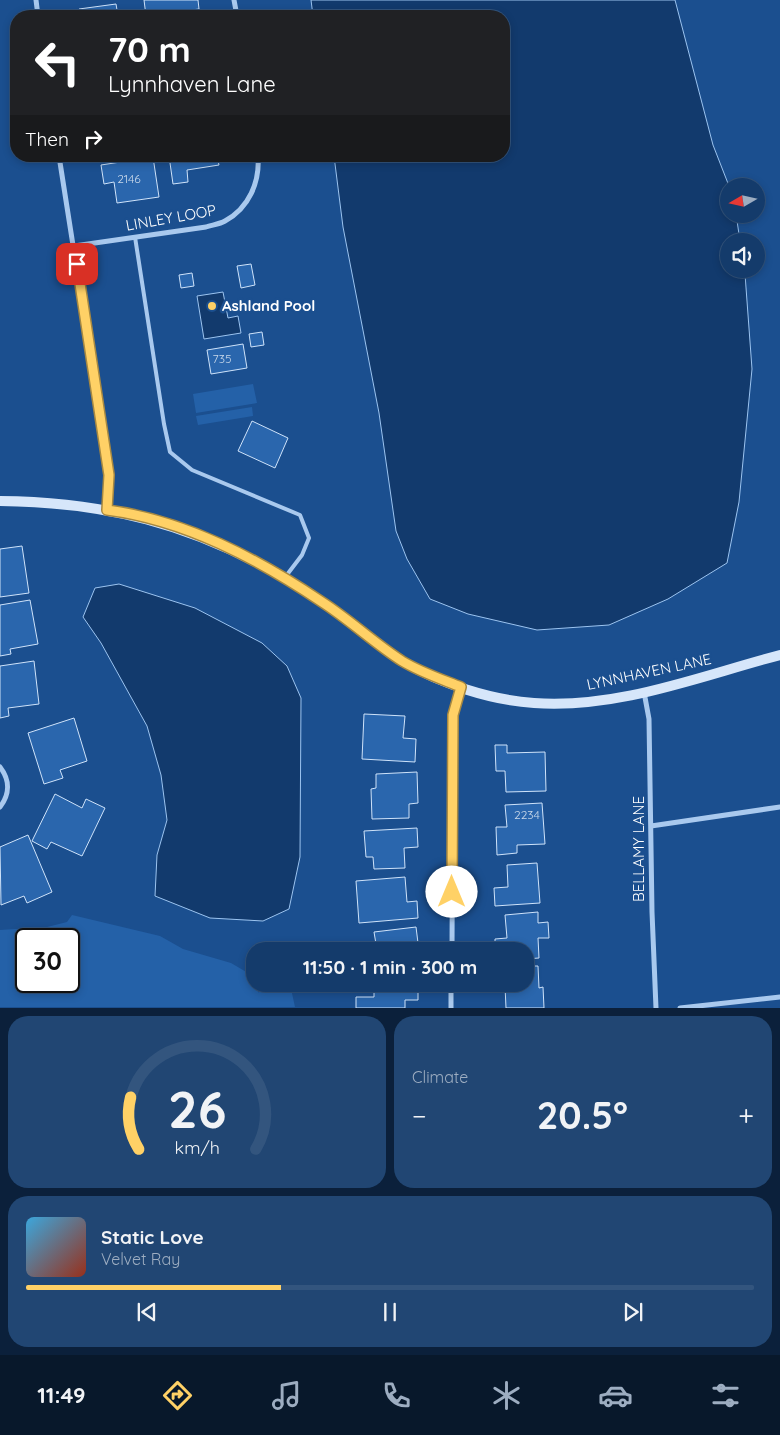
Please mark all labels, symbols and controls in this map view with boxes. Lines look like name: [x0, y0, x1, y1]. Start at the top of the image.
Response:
text: 70 m: [108, 27, 191, 71]
icon: left: [25, 30, 90, 95]
text: Lynnhaven Lane: [108, 70, 276, 98]
icon: right: [79, 125, 107, 153]
text: Then: [25, 127, 69, 151]
house number: 2146: [117, 171, 141, 186]
north arrow: [720, 178, 765, 222]
map controls: [720, 178, 765, 278]
street label: LINLEY LOOP: [124, 200, 218, 235]
button: sound: [720, 233, 765, 278]
pin: [56, 243, 98, 285]
icon: arrive: [63, 250, 91, 278]
place label: Ashland Pool: [222, 296, 315, 315]
marker: Ashland Pool: [206, 300, 218, 312]
house number: 735: [213, 351, 231, 366]
street label: LYNNHAVEN LANE: [585, 649, 713, 694]
street label: BELLAMY LANE: [629, 796, 648, 902]
house number: 2234: [514, 807, 540, 822]
position arrow: [425, 865, 477, 917]
speed limit sign: 30: [15, 928, 80, 993]
text: 11:50 · 1 min · 300 m: [303, 955, 477, 979]
text: Climate: [412, 1067, 468, 1087]
text: 26: [168, 1076, 226, 1141]
text: 20.5°: [537, 1091, 628, 1139]
text: −: [412, 1098, 427, 1133]
text: +: [738, 1098, 754, 1133]
text: km/h: [174, 1136, 220, 1158]
text: Static Love: [101, 1225, 204, 1249]
text: Velvet Ray: [101, 1249, 180, 1269]
icon: previous: [133, 1298, 161, 1326]
icon: pause: [376, 1298, 404, 1326]
icon: next: [619, 1298, 647, 1326]
icon: directions: [160, 1378, 195, 1413]
icon: music: [269, 1378, 304, 1413]
icon: phone: [379, 1378, 414, 1413]
icon: climate: [489, 1378, 524, 1413]
icon: car: [598, 1378, 633, 1413]
icon: filters: [708, 1378, 743, 1413]
text: 11:49: [37, 1381, 85, 1409]

